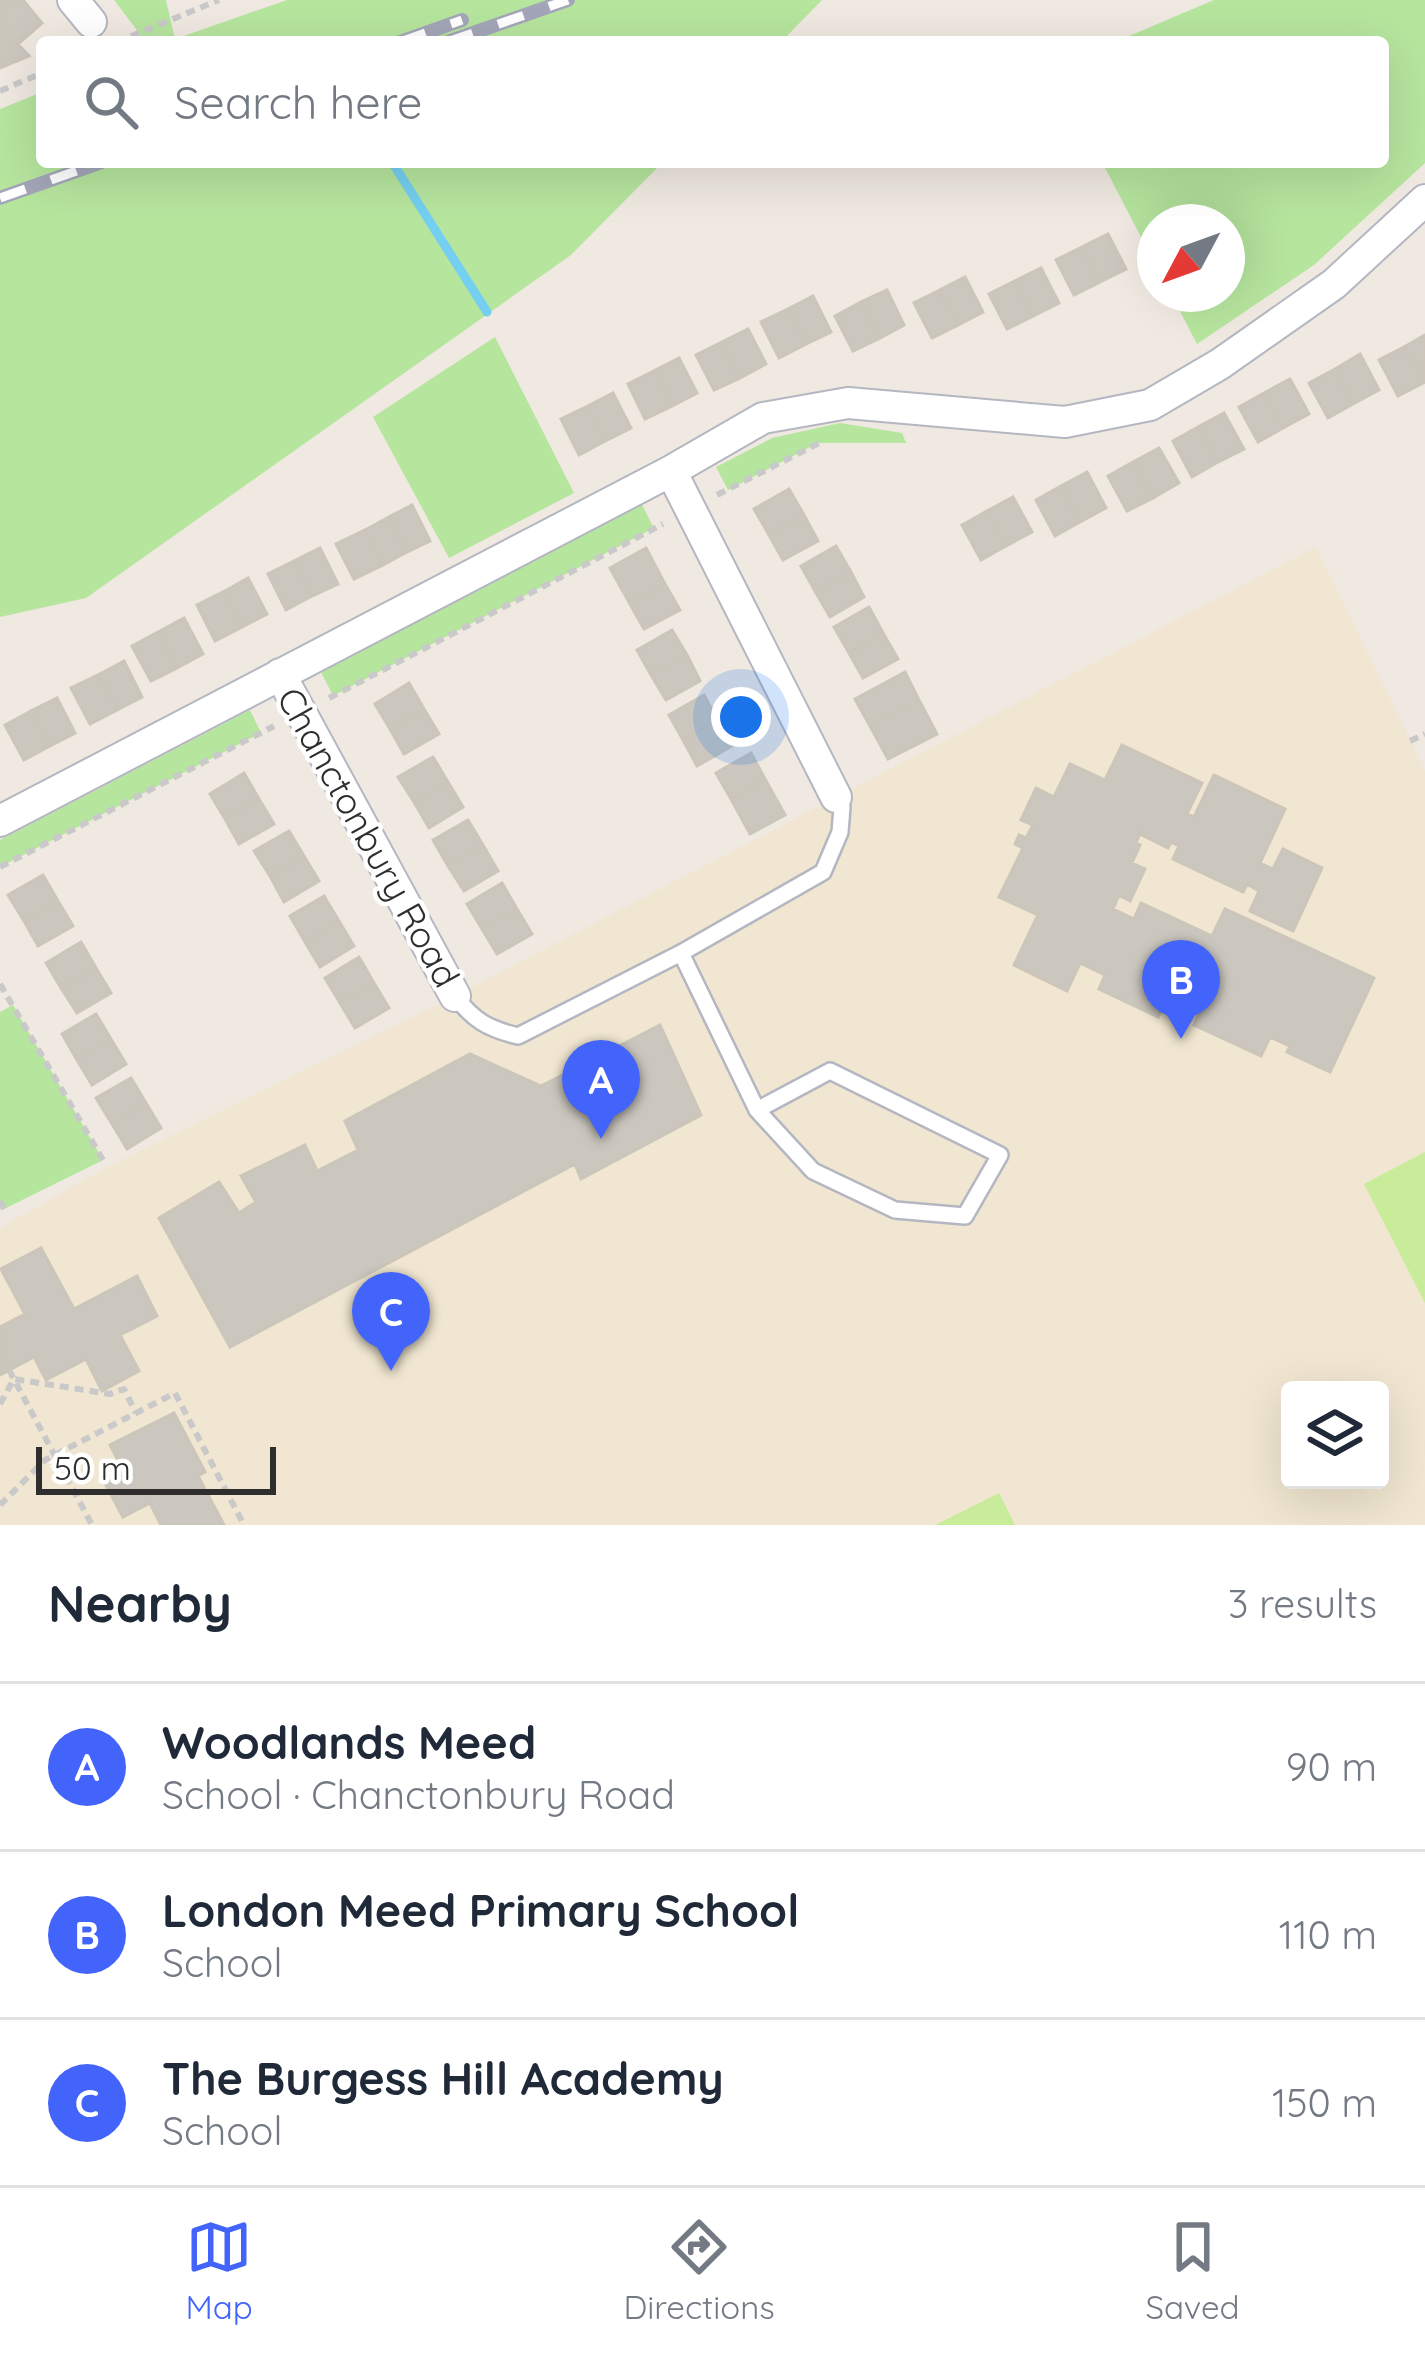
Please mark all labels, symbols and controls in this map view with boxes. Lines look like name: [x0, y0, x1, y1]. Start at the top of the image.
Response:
search box: [36, 36, 1389, 168]
icon: search: [78, 69, 144, 135]
text: Search here: [174, 74, 422, 130]
north arrow: [1137, 204, 1245, 312]
street label: Chanctonbury Road: [268, 679, 470, 995]
your location: [711, 687, 771, 747]
pin: B: [1142, 940, 1220, 1039]
pin: A: [562, 1040, 640, 1139]
pin: C: [352, 1272, 430, 1371]
map controls: [1281, 1381, 1389, 1489]
button: layers: [1281, 1381, 1389, 1489]
scale bar: [36, 1441, 276, 1494]
text: 50 m: [54, 1447, 131, 1488]
text: Nearby: [48, 1571, 232, 1635]
text: 3 results: [1228, 1579, 1377, 1628]
text: Woodlands Meed: [162, 1714, 536, 1770]
text: A: [75, 1742, 99, 1791]
text: 90 m: [1286, 1742, 1377, 1791]
text: School · Chanctonbury Road: [162, 1770, 675, 1819]
text: London Meed Primary School: [162, 1882, 799, 1938]
text: B: [74, 1910, 100, 1959]
text: 110 m: [1279, 1910, 1377, 1959]
text: School: [162, 1938, 282, 1987]
text: The Burgess Hill Academy: [162, 2050, 724, 2106]
text: C: [75, 2078, 99, 2127]
text: 150 m: [1272, 2078, 1377, 2127]
text: School: [162, 2106, 282, 2155]
tab: Map: [185, 2214, 253, 2327]
tab: Directions: [623, 2214, 775, 2327]
tab: Saved: [1146, 2214, 1240, 2327]

